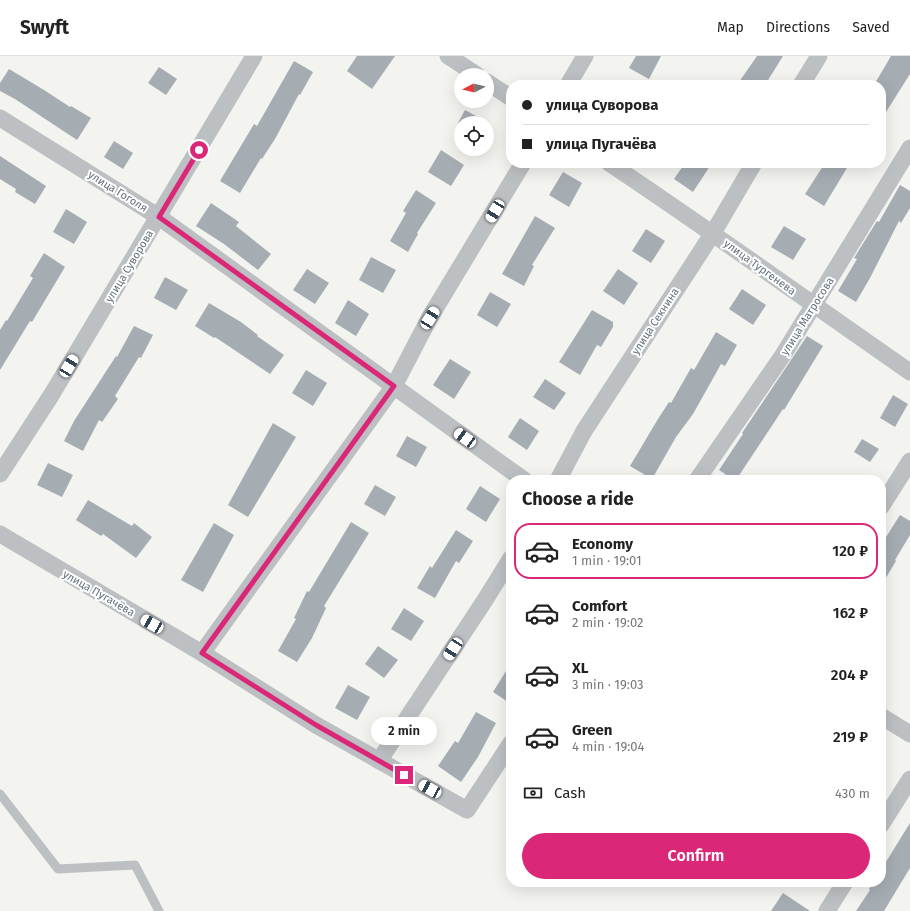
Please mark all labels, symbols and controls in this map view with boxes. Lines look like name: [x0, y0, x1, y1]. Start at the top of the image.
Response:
text: Swyft: [20, 16, 69, 39]
text: Map: [717, 19, 744, 36]
text: Directions: [766, 19, 830, 36]
text: Saved: [852, 19, 890, 36]
north arrow: [454, 68, 494, 108]
map controls: [454, 68, 494, 156]
text: улица Суворова: [546, 96, 658, 114]
button: locate: [454, 116, 494, 156]
text: улица Пугачёва: [546, 135, 656, 153]
route start: [190, 141, 208, 159]
street label: улица Гоголя: [86, 168, 150, 215]
car: [484, 198, 506, 224]
street label: улица Суворова: [103, 228, 156, 305]
street label: улица Тургенева: [721, 237, 798, 298]
street label: улица Матросова: [778, 275, 837, 358]
street label: улица Секнина: [629, 286, 682, 357]
car: [419, 305, 441, 331]
car: [58, 353, 80, 379]
car: [452, 426, 478, 450]
text: Choose a ride: [522, 488, 634, 510]
icon: car: [524, 533, 560, 569]
text: Economy: [572, 535, 633, 553]
text: 120 ₽: [832, 542, 868, 560]
text: 1 min · 19:01: [572, 553, 642, 568]
street label: улица Пугачёва: [61, 568, 137, 619]
icon: car: [524, 595, 560, 631]
text: Comfort: [572, 597, 628, 615]
text: 162 ₽: [833, 604, 868, 622]
car: [139, 613, 165, 635]
text: 2 min · 19:02: [572, 615, 643, 630]
car: [441, 636, 465, 662]
icon: car: [524, 657, 560, 693]
text: XL: [572, 659, 588, 677]
text: 204 ₽: [831, 666, 868, 684]
text: 3 min · 19:03: [572, 677, 644, 692]
callout: 2 min: [371, 717, 437, 745]
icon: car: [524, 719, 560, 755]
text: Green: [572, 721, 612, 739]
text: 2 min: [388, 723, 420, 738]
text: 219 ₽: [833, 728, 868, 746]
text: 4 min · 19:04: [572, 739, 645, 754]
route end: [395, 766, 413, 784]
car: [417, 778, 443, 800]
icon: cash: [522, 782, 544, 804]
text: Cash: [554, 784, 586, 802]
text: 430 m: [835, 786, 870, 801]
button: Confirm: [522, 833, 870, 879]

